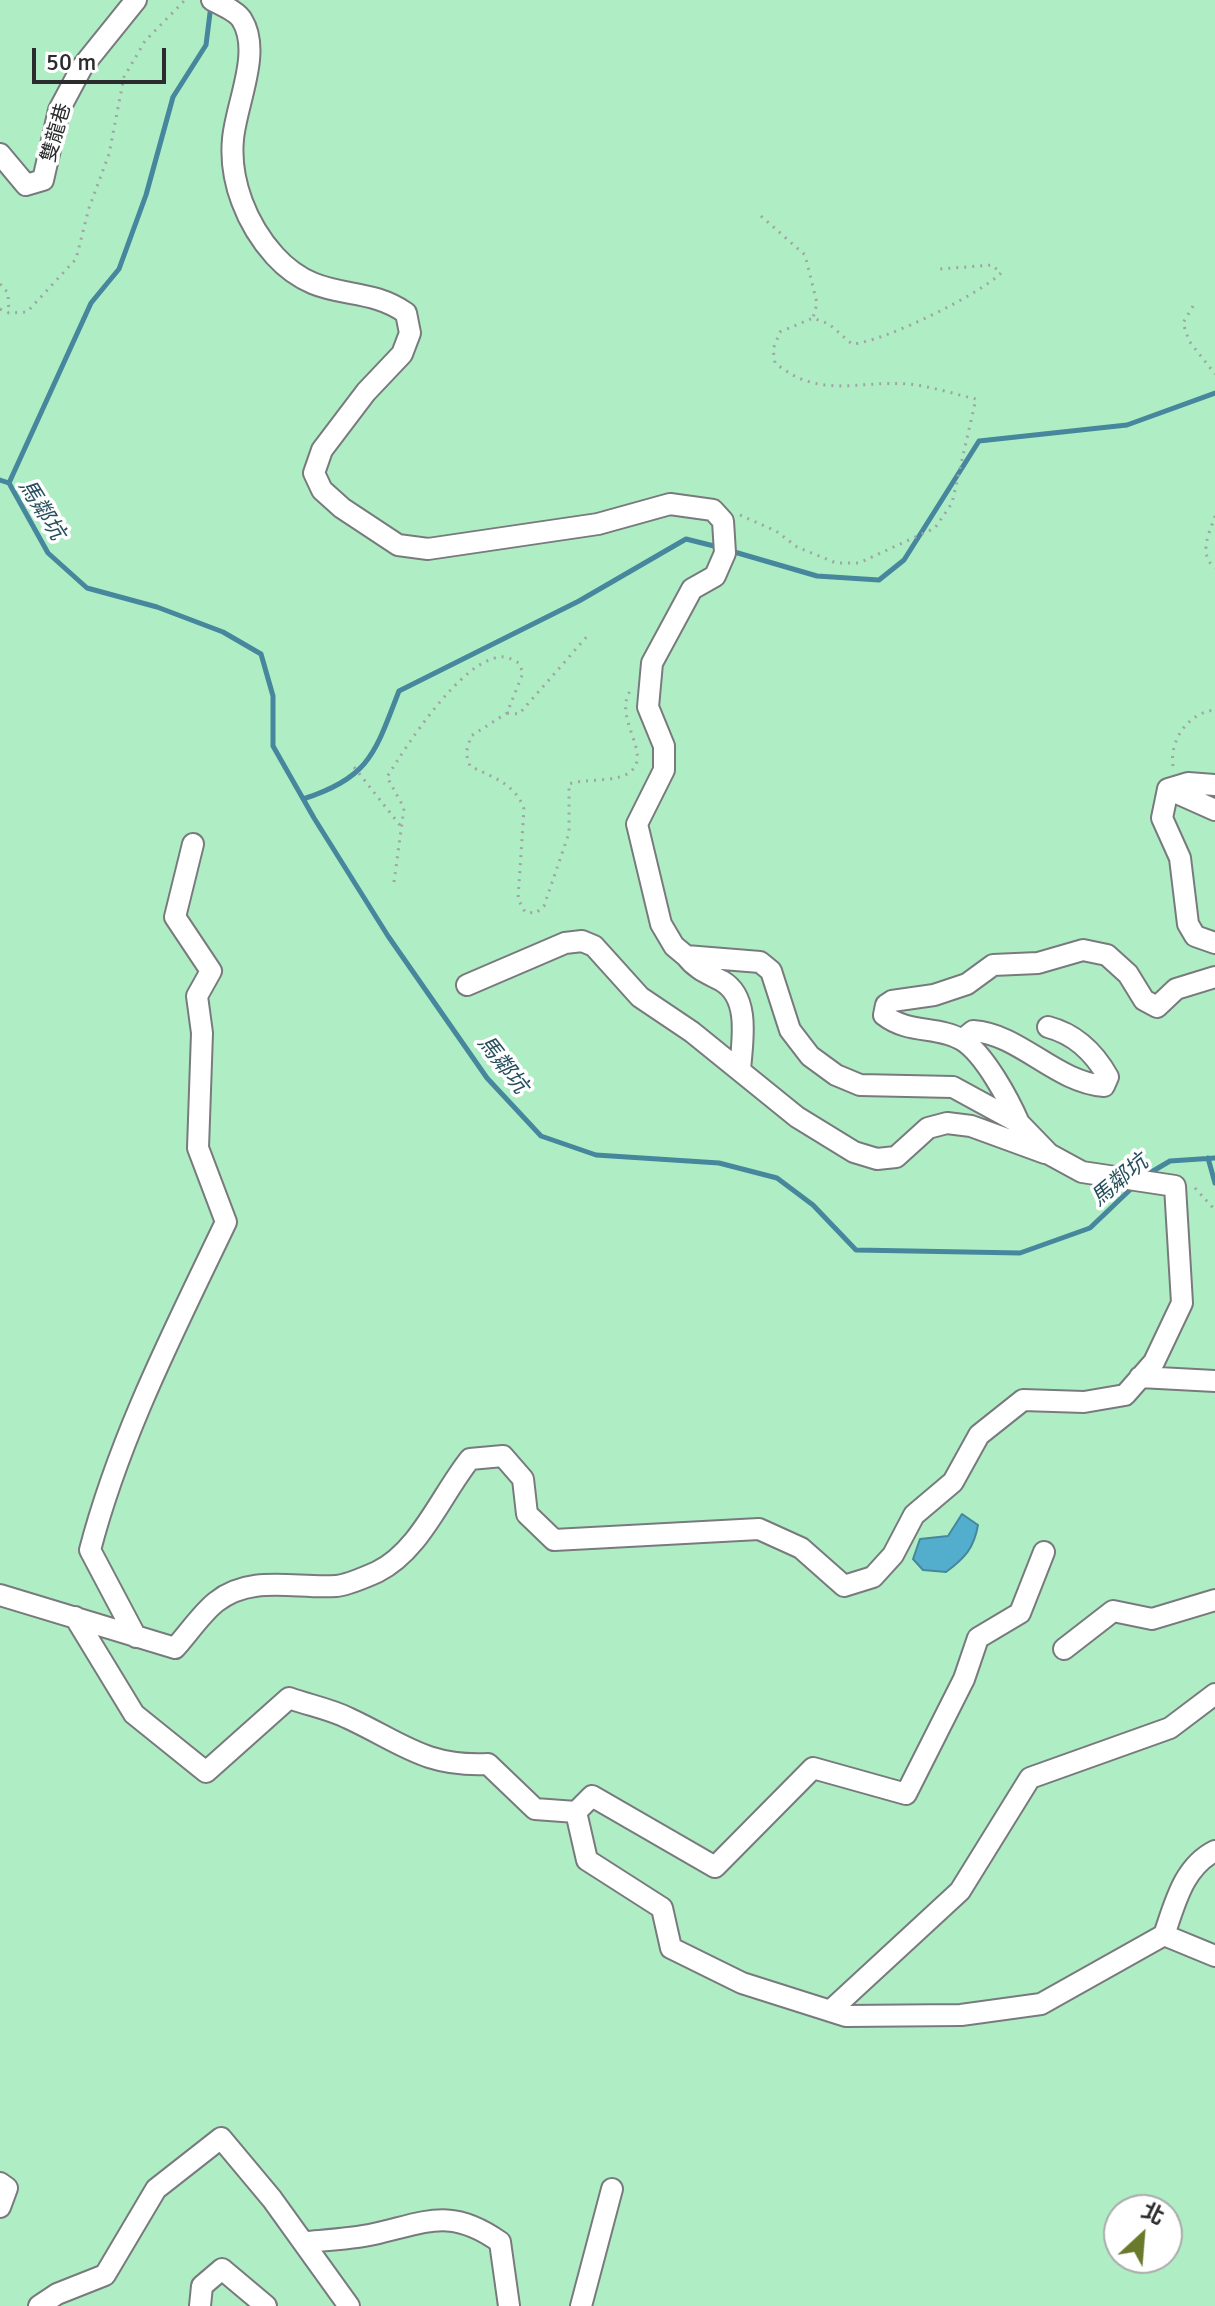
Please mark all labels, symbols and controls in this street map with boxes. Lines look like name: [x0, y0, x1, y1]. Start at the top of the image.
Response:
scale bar: [36, 32, 170, 82]
text: 50 m: [46, 47, 96, 77]
street label: 雙龍巷: [37, 101, 77, 165]
water label: 馬鄰坑: [12, 475, 70, 545]
water label: 馬鄰坑: [471, 1031, 533, 1099]
water label: 馬鄰坑: [1086, 1150, 1154, 1212]
north arrow: [1103, 2194, 1183, 2274]
text: 北: [1137, 2197, 1169, 2231]

